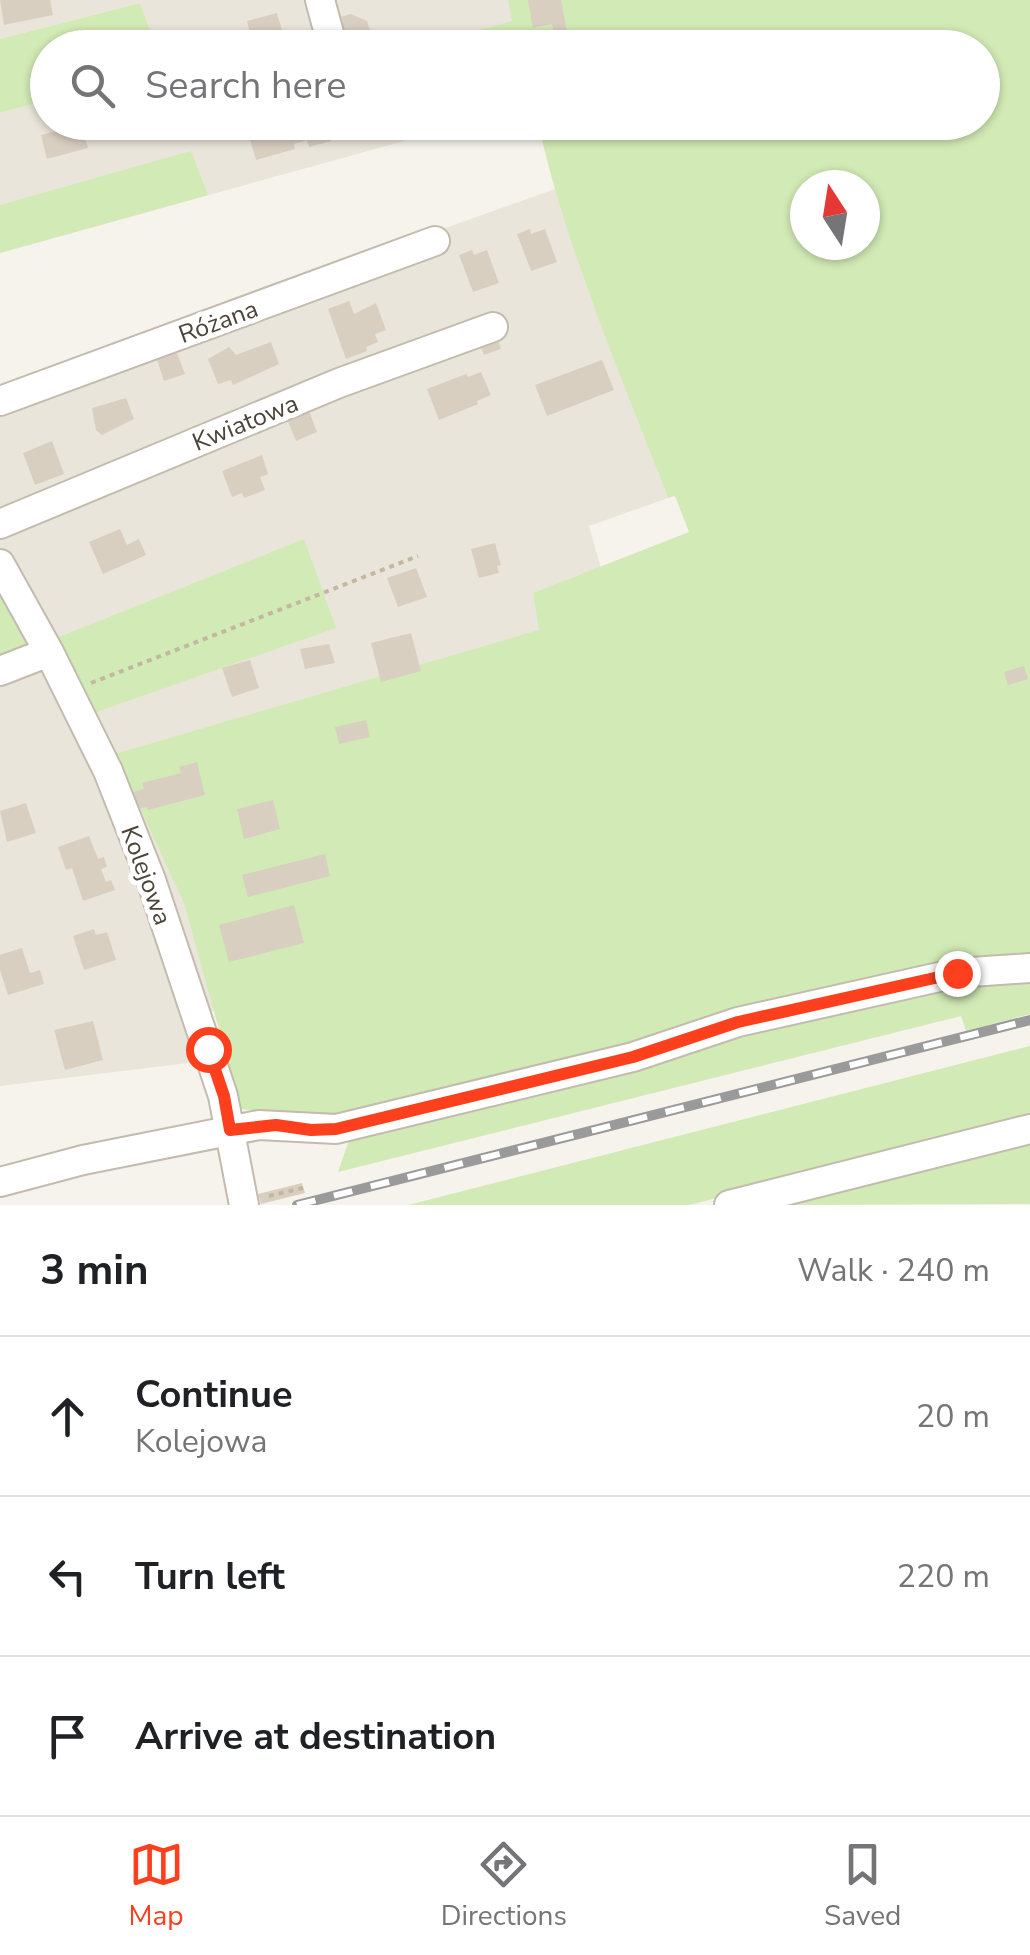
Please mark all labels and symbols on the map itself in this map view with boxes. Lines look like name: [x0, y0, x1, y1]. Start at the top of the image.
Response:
north arrow: [790, 170, 880, 260]
street label: Różana: [174, 292, 263, 352]
street label: Kwiatowa: [187, 386, 303, 460]
street label: Kolejowa: [112, 821, 180, 930]
route end: [935, 951, 981, 997]
route start: [186, 1027, 232, 1073]

